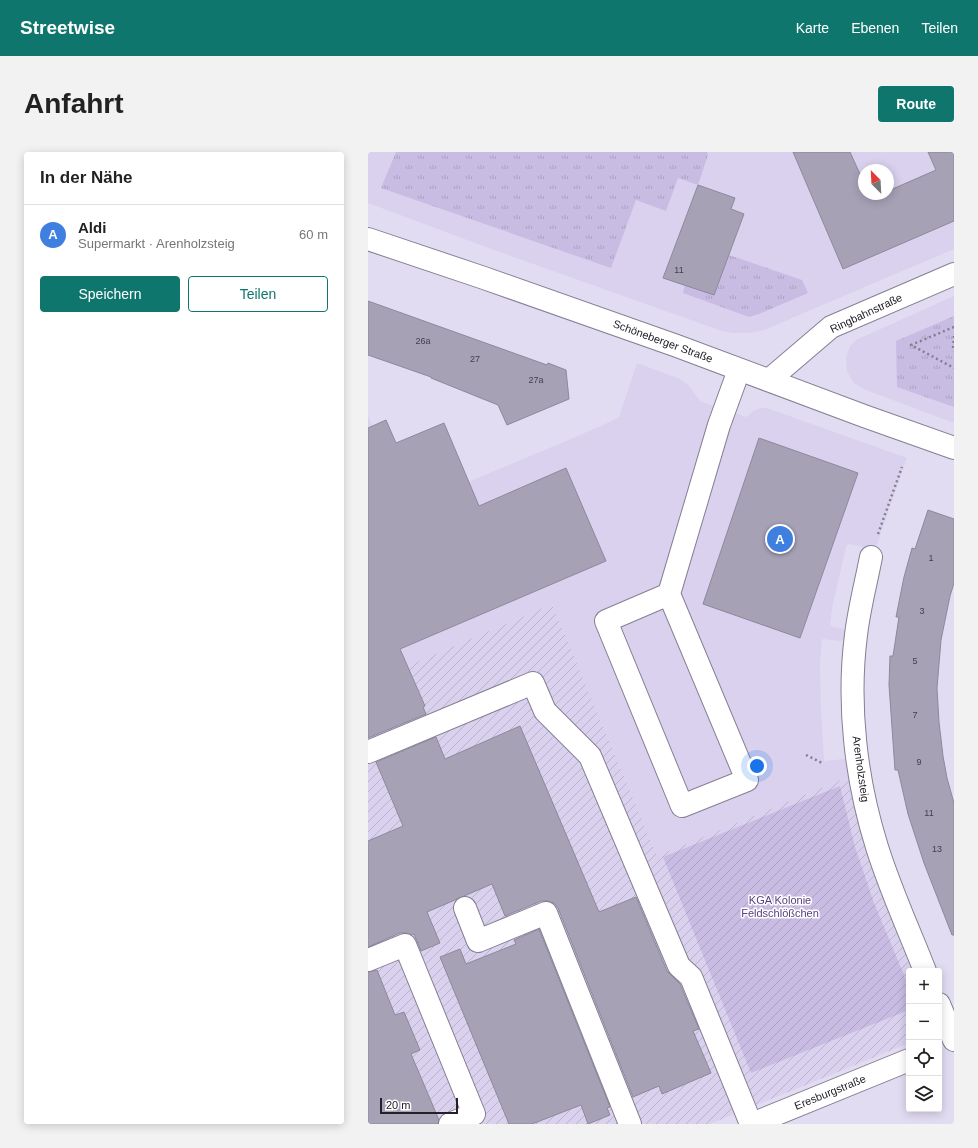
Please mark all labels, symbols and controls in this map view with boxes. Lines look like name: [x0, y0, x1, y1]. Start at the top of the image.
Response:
text: Streetwise: [20, 17, 115, 38]
text: Karte: [796, 20, 829, 36]
text: Ebenen: [851, 20, 899, 36]
text: Teilen: [921, 20, 958, 36]
button: Route: [878, 86, 954, 122]
text: Anfahrt: [24, 88, 124, 119]
north arrow: [858, 164, 894, 200]
text: In der Nähe: [40, 168, 133, 187]
text: Aldi: [78, 219, 106, 236]
text: A: [48, 227, 58, 242]
text: 60 m: [299, 227, 328, 242]
text: Supermarkt · Arenholzsteig: [78, 236, 235, 251]
house number: 11: [674, 265, 684, 275]
button: Speichern: [40, 276, 180, 312]
button: Teilen: [188, 276, 328, 312]
street label: Ringbahnstraße: [828, 291, 904, 335]
street label: Schöneberger Straße: [612, 317, 714, 365]
house number: 26a: [415, 336, 431, 346]
house number: 27: [470, 354, 480, 364]
house number: 27a: [528, 375, 544, 385]
pin: A: [767, 524, 793, 554]
house number: 1: [928, 553, 934, 563]
house number: 3: [919, 606, 925, 616]
house number: 5: [912, 656, 918, 666]
house number: 7: [912, 710, 918, 720]
street label: Arenholzsteig: [850, 735, 872, 803]
your location: [747, 756, 767, 776]
house number: 9: [916, 757, 922, 767]
house number: 11: [924, 808, 934, 818]
house number: 13: [932, 844, 942, 854]
park label: KGA Kolonie Feldschlößchen: [741, 894, 819, 919]
map controls: [906, 968, 942, 1112]
button: +: [906, 968, 942, 1004]
button: −: [906, 1004, 942, 1040]
button: locate: [906, 1040, 942, 1076]
street label: Eresburgstraße: [793, 1072, 867, 1112]
button: layers: [906, 1076, 942, 1112]
scale bar: [380, 1096, 458, 1115]
text: 20 m: [386, 1099, 410, 1111]

